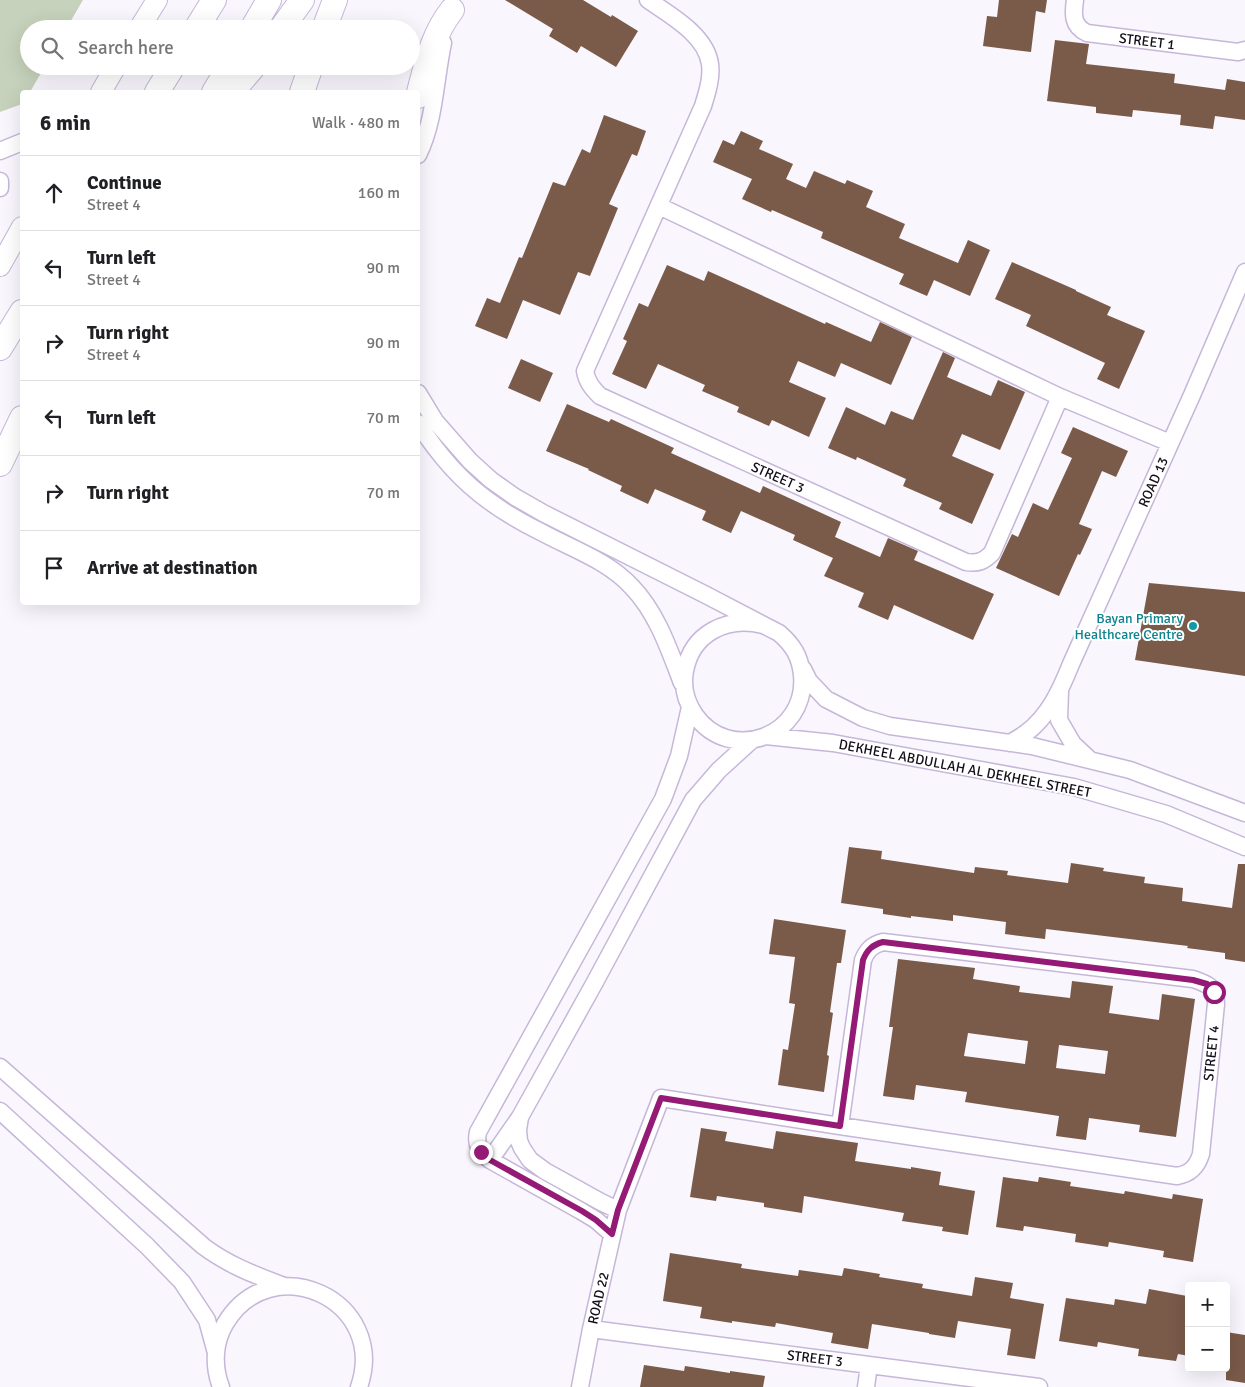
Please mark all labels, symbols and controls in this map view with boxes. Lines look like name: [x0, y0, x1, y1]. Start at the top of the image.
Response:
search box: [20, 20, 420, 75]
street label: STREET 1: [1118, 30, 1176, 53]
icon: search: [38, 34, 66, 62]
text: Search here: [78, 36, 174, 60]
text: 6 min: [40, 110, 91, 136]
text: Walk · 480 m: [312, 113, 400, 133]
text: Continue: [87, 171, 162, 195]
icon: ahead: [40, 179, 68, 207]
text: 160 m: [358, 183, 400, 203]
text: Street 4: [87, 195, 141, 215]
text: Turn left: [87, 246, 156, 270]
icon: left: [40, 254, 68, 282]
text: 90 m: [366, 258, 400, 278]
text: Street 4: [87, 270, 141, 290]
text: Turn right: [87, 321, 169, 345]
icon: right: [40, 329, 68, 357]
text: 90 m: [366, 333, 400, 353]
text: Street 4: [87, 345, 141, 365]
icon: left: [40, 404, 68, 432]
text: Turn left: [87, 406, 156, 430]
text: 70 m: [366, 408, 400, 428]
street label: ROAD 13: [1135, 455, 1172, 510]
street label: STREET 3: [749, 458, 807, 497]
icon: right: [40, 479, 68, 507]
text: Turn right: [87, 481, 169, 505]
text: 70 m: [366, 483, 400, 503]
icon: arrive: [40, 554, 68, 582]
text: Arrive at destination: [87, 556, 258, 580]
place label: Bayan Primary Healthcare Centre: [1075, 610, 1183, 643]
marker: Bayan Primary Healthcare Centre: [1187, 620, 1199, 632]
street label: DEKHEEL ABDULLAH AL DEKHEEL STREET: [837, 736, 1093, 801]
route start: [1203, 981, 1226, 1004]
street label: STREET 4: [1200, 1024, 1223, 1082]
route end: [470, 1141, 493, 1164]
street label: ROAD 22: [584, 1270, 613, 1326]
map controls: [1185, 1282, 1230, 1372]
button: +: [1185, 1282, 1230, 1327]
button: −: [1185, 1327, 1230, 1372]
street label: STREET 3: [786, 1347, 844, 1370]

